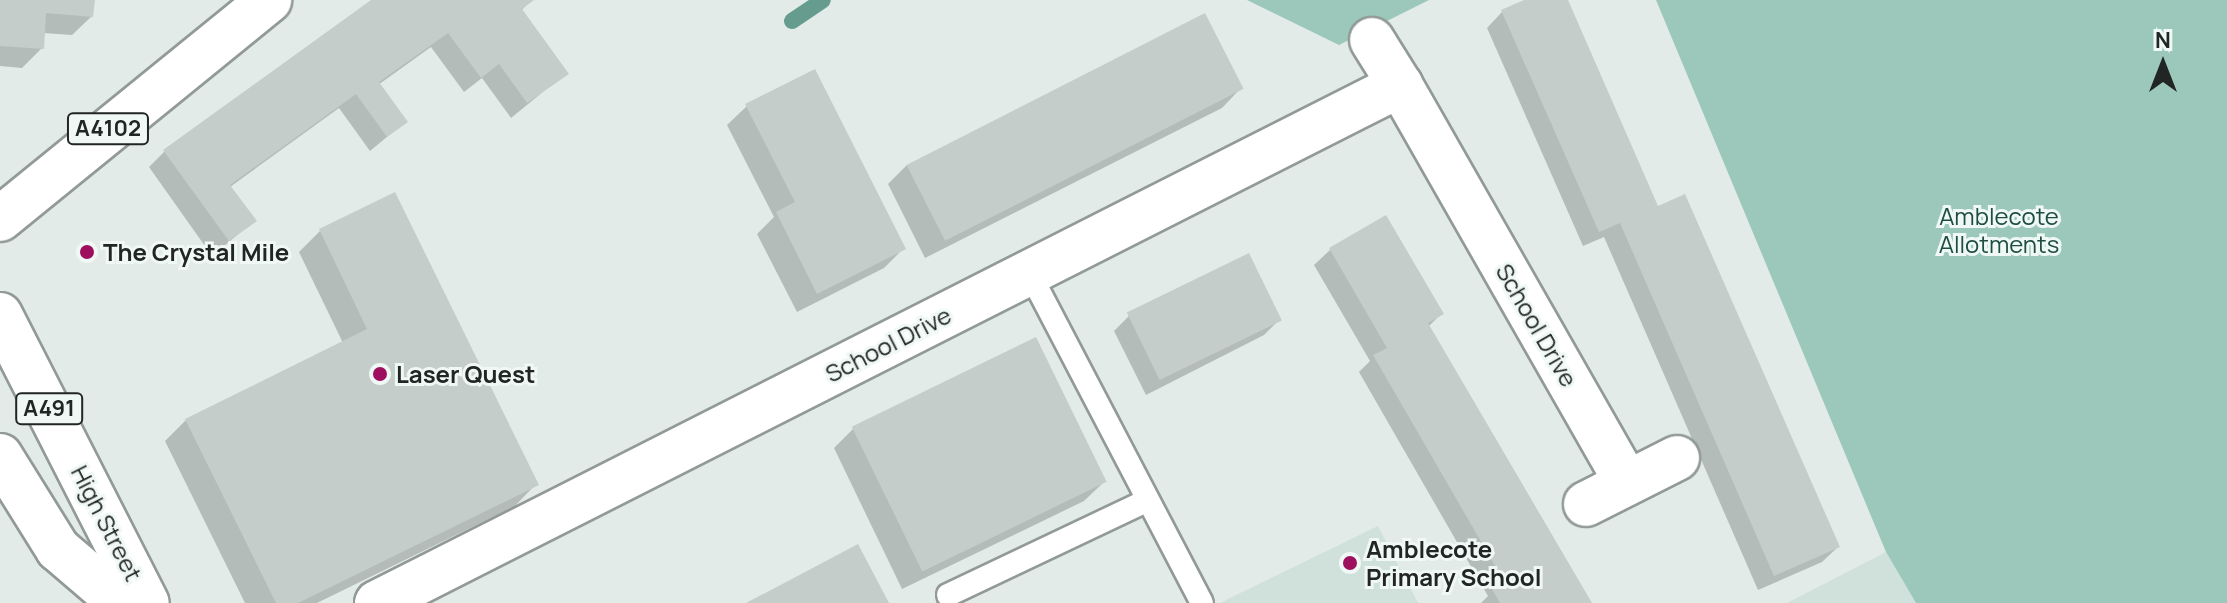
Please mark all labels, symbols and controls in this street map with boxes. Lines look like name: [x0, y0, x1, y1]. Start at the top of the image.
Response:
north arrow: [2123, 24, 2203, 104]
text: N: [2155, 25, 2171, 55]
road number: A4102: [66, 111, 150, 147]
park label: Amblecote Allotments: [1939, 202, 2059, 258]
place label: The Crystal Mile: [103, 238, 289, 266]
marker: The Crystal Mile: [78, 243, 96, 261]
street label: School Drive: [1490, 258, 1584, 392]
street label: School Drive: [820, 300, 956, 388]
place label: Laser Quest: [396, 360, 535, 388]
marker: Laser Quest: [371, 365, 389, 383]
road number: A491: [15, 391, 83, 427]
street label: High Street: [66, 460, 148, 586]
place label: Amblecote Primary School: [1366, 535, 1541, 591]
marker: Amblecote Primary School: [1341, 554, 1359, 572]

